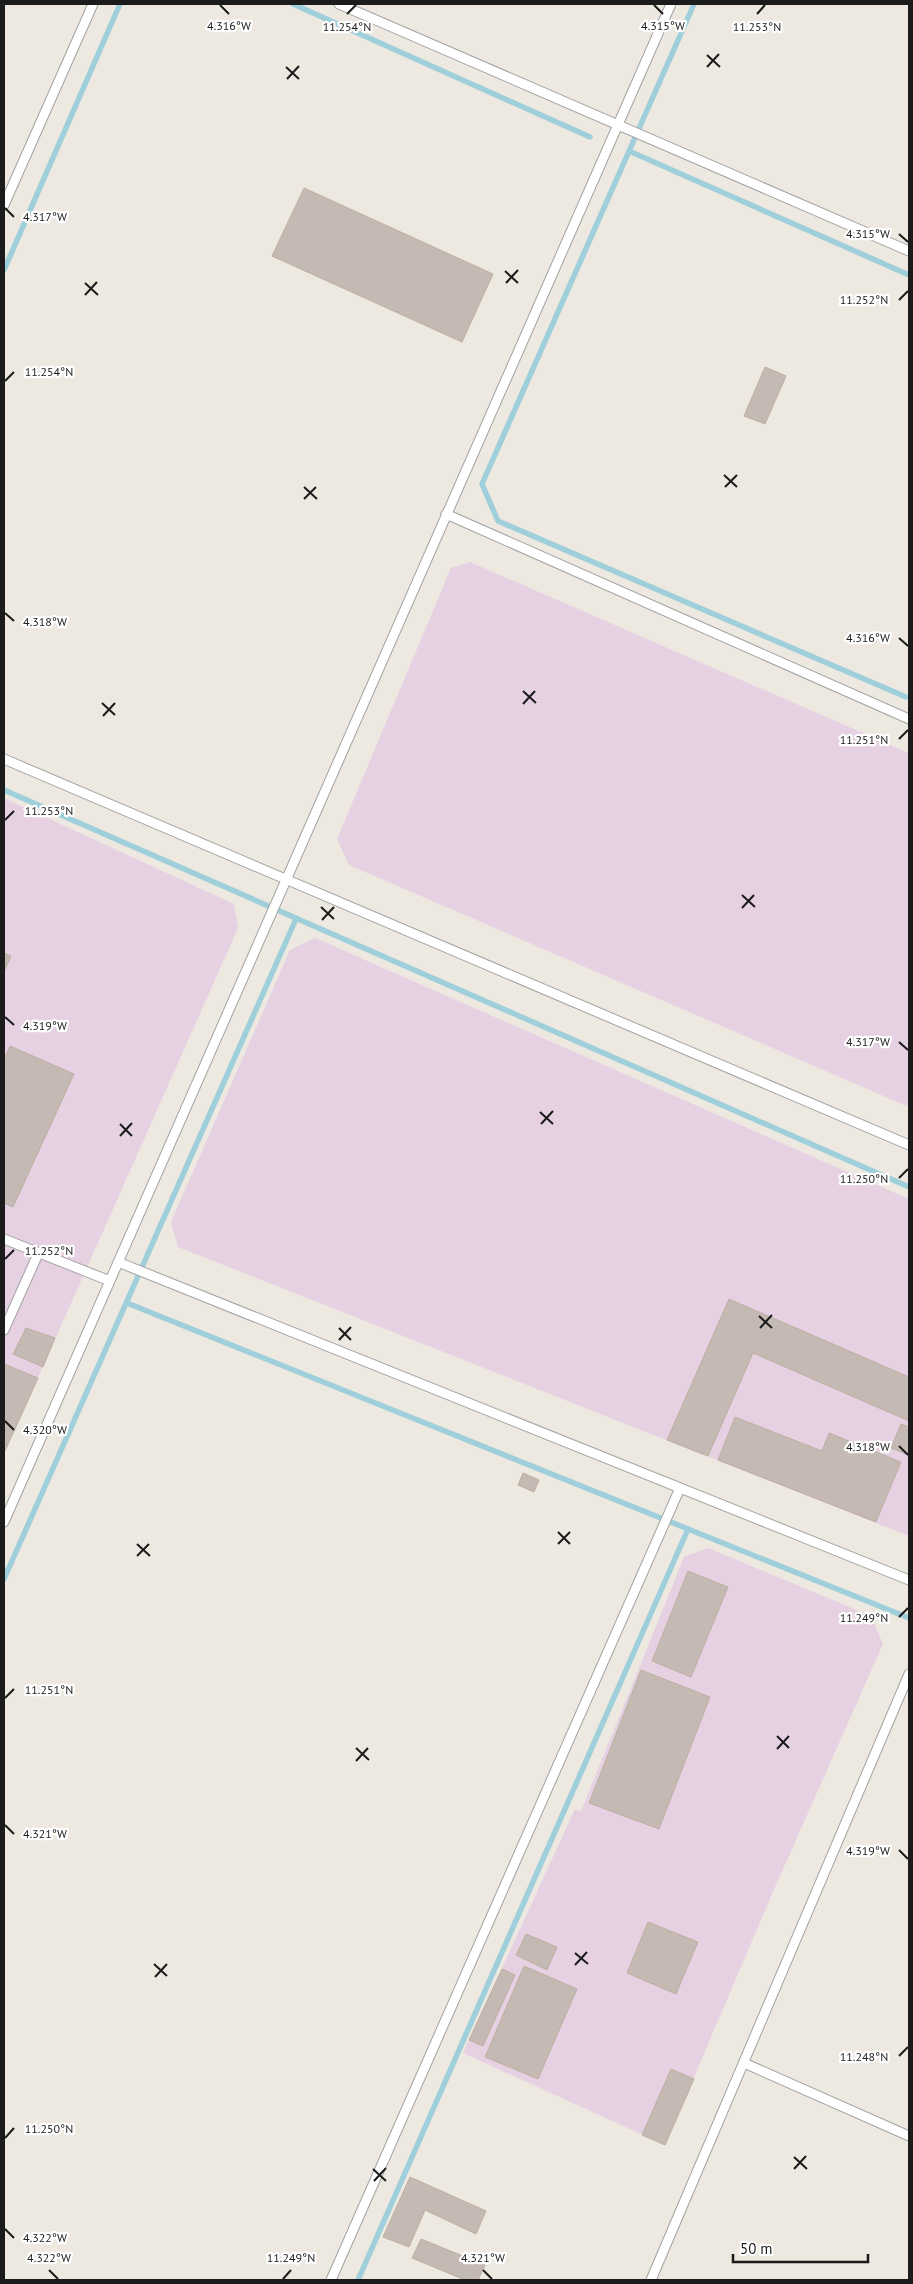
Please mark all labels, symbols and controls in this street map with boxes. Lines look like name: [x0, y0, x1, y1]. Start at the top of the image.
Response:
text: 4.316°W: [207, 18, 251, 33]
text: 4.315°W: [641, 18, 685, 33]
text: 11.254°N: [323, 19, 371, 34]
text: 11.253°N: [733, 19, 781, 34]
text: 4.317°W: [23, 209, 67, 224]
text: 4.315°W: [846, 226, 890, 241]
text: 11.252°N: [840, 292, 888, 307]
text: 11.254°N: [25, 364, 73, 379]
text: 4.318°W: [23, 614, 67, 629]
text: 4.316°W: [846, 630, 890, 645]
text: 11.251°N: [840, 732, 888, 747]
text: 11.253°N: [25, 803, 73, 818]
text: 4.319°W: [23, 1018, 67, 1033]
text: 4.317°W: [846, 1034, 890, 1049]
text: 11.250°N: [840, 1171, 888, 1186]
text: 11.252°N: [25, 1243, 73, 1258]
text: 4.320°W: [23, 1422, 67, 1437]
text: 4.318°W: [846, 1439, 890, 1454]
text: 11.249°N: [840, 1610, 888, 1625]
text: 11.251°N: [25, 1682, 73, 1697]
text: 4.321°W: [23, 1826, 67, 1841]
text: 4.319°W: [846, 1843, 890, 1858]
text: 11.248°N: [840, 2049, 888, 2064]
text: 11.250°N: [25, 2121, 73, 2136]
text: 4.322°W: [23, 2230, 67, 2245]
scale bar: [733, 2232, 868, 2264]
text: 50 m: [740, 2239, 773, 2258]
text: 4.322°W: [27, 2250, 71, 2265]
text: 11.249°N: [267, 2250, 315, 2265]
text: 4.321°W: [461, 2250, 505, 2265]

